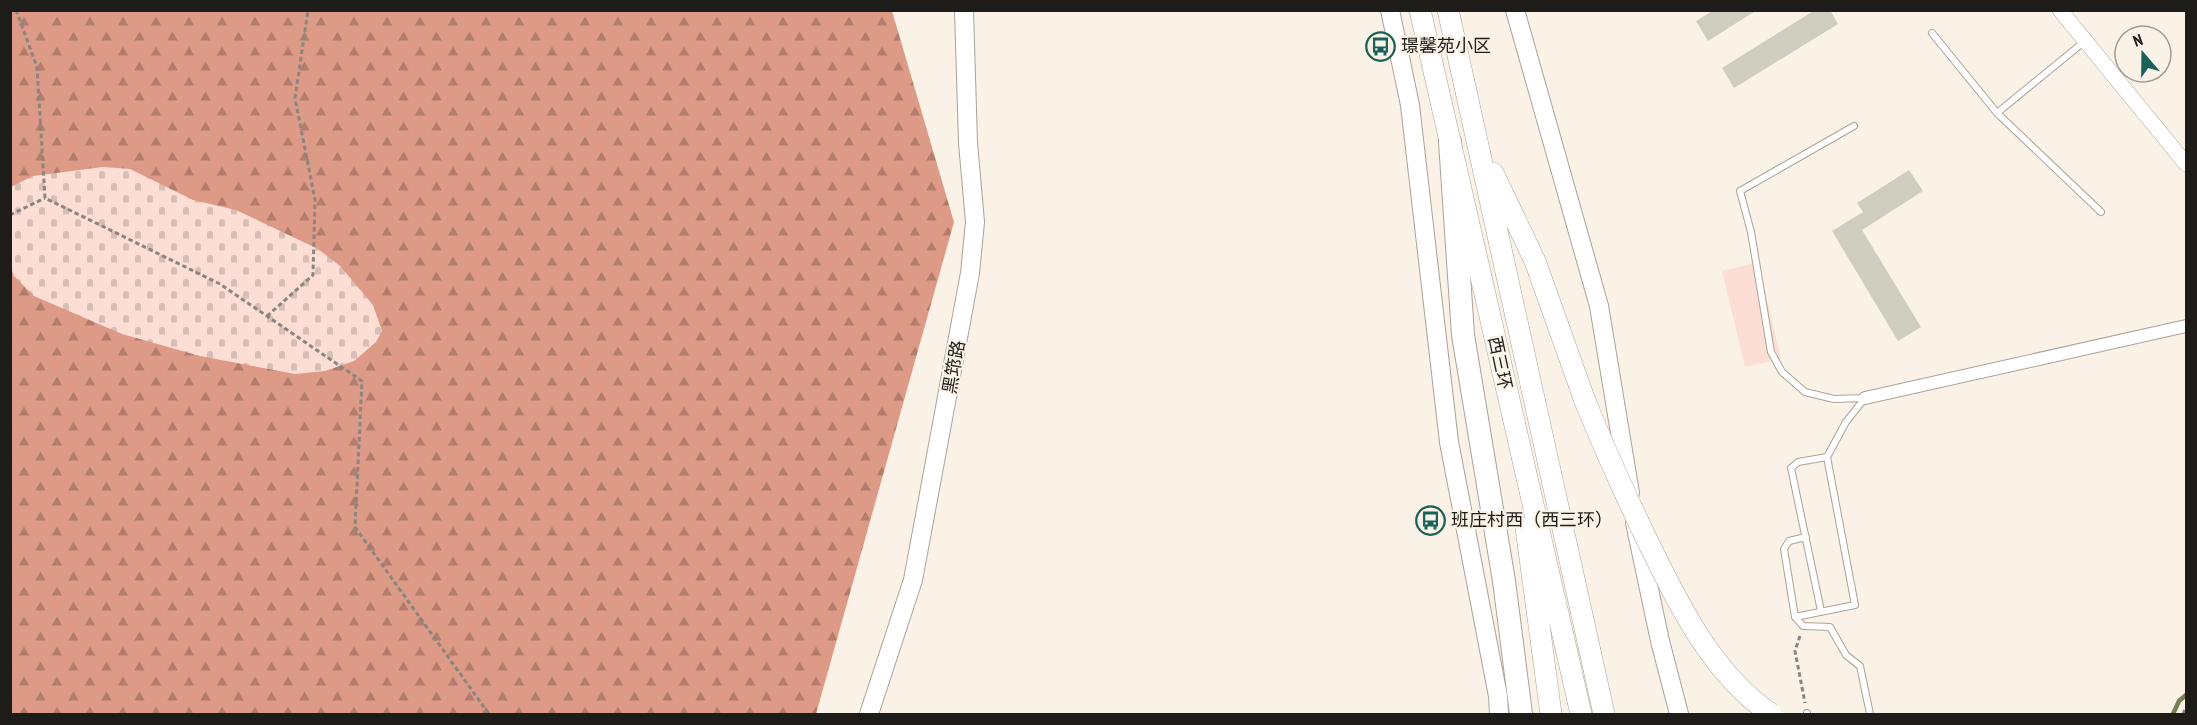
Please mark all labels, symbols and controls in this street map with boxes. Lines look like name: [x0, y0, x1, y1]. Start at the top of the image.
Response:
north arrow: [2113, 24, 2173, 84]
text: N: [2130, 29, 2145, 51]
bus stop icon: 璟馨苑小区: [1364, 30, 1396, 62]
place label: 璟馨苑小区: [1401, 34, 1491, 57]
street label: 西三环: [1484, 334, 1517, 392]
street label: 黑筇路: [937, 338, 970, 395]
bus stop icon: 班庄村西（西三环）: [1414, 504, 1446, 536]
place label: 班庄村西（西三环）: [1451, 508, 1613, 531]

